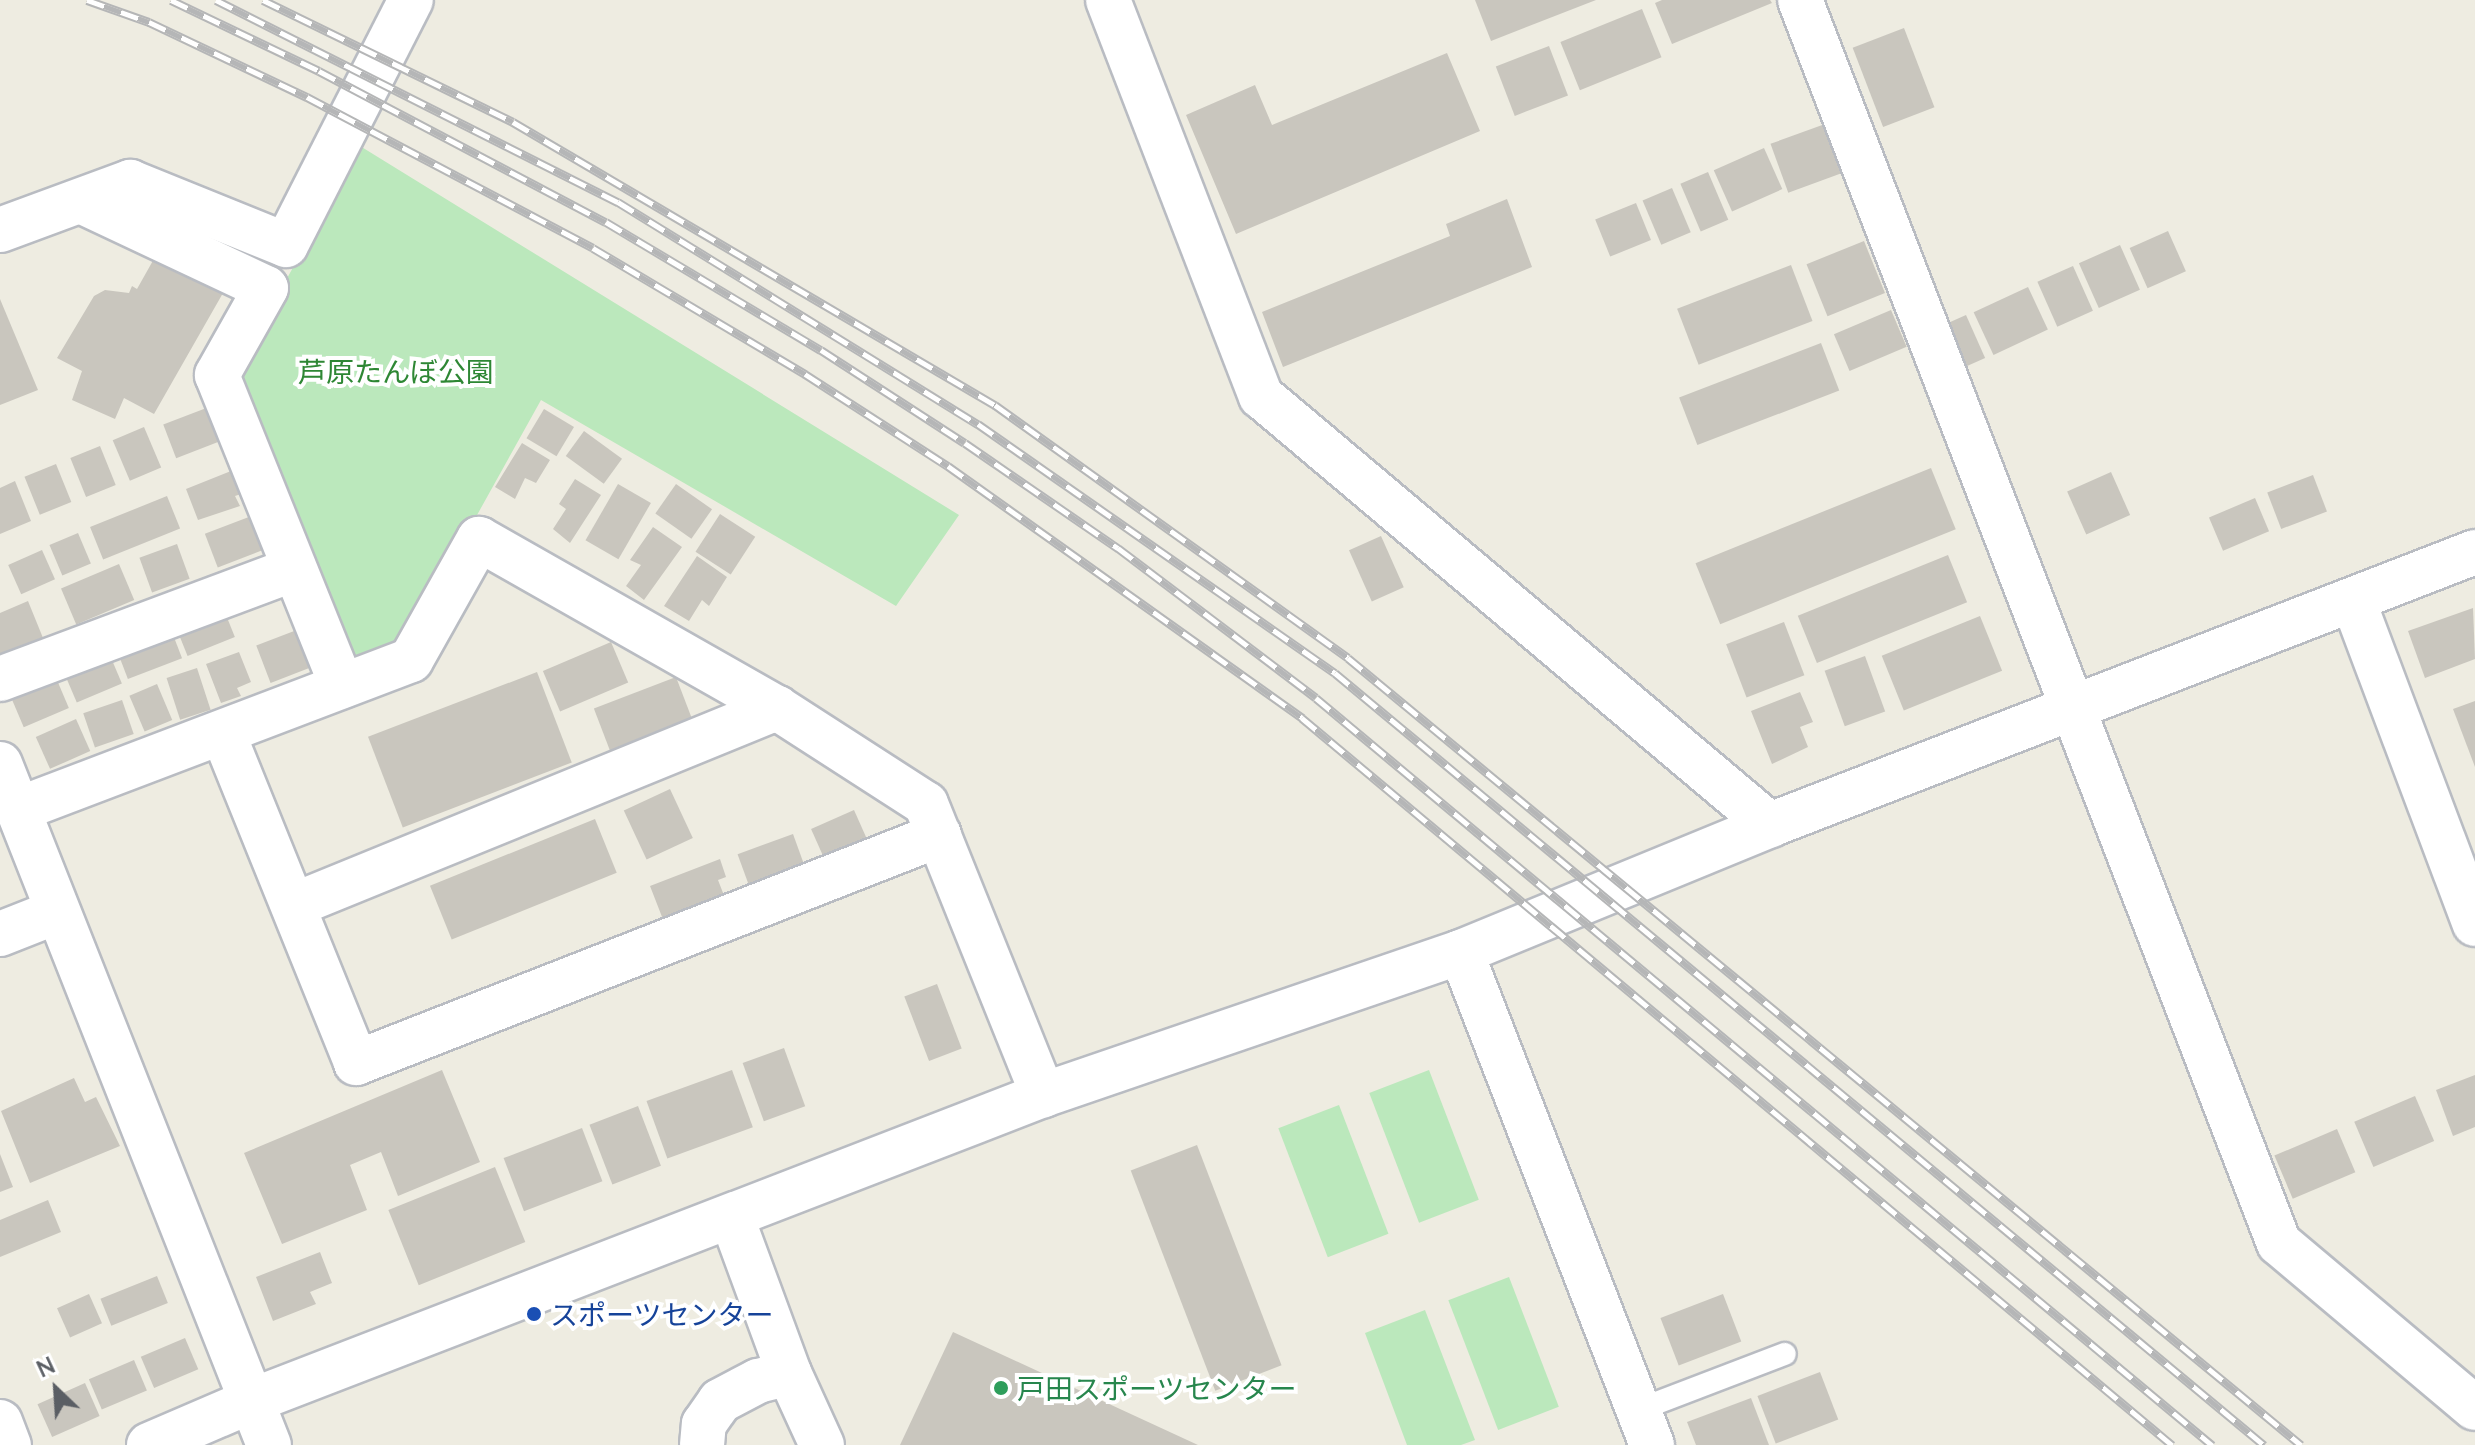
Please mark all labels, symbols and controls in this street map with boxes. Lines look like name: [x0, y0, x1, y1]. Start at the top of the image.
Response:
park label: 芦原たんぼ公園: [298, 354, 494, 388]
place label: スポーツセンター: [550, 1297, 774, 1331]
marker: スポーツセンター: [525, 1305, 543, 1323]
north arrow: [16, 1349, 96, 1429]
text: N: [32, 1351, 59, 1383]
place label: 戸田スポーツセンター: [1017, 1371, 1297, 1405]
marker: 戸田スポーツセンター: [992, 1379, 1010, 1397]

